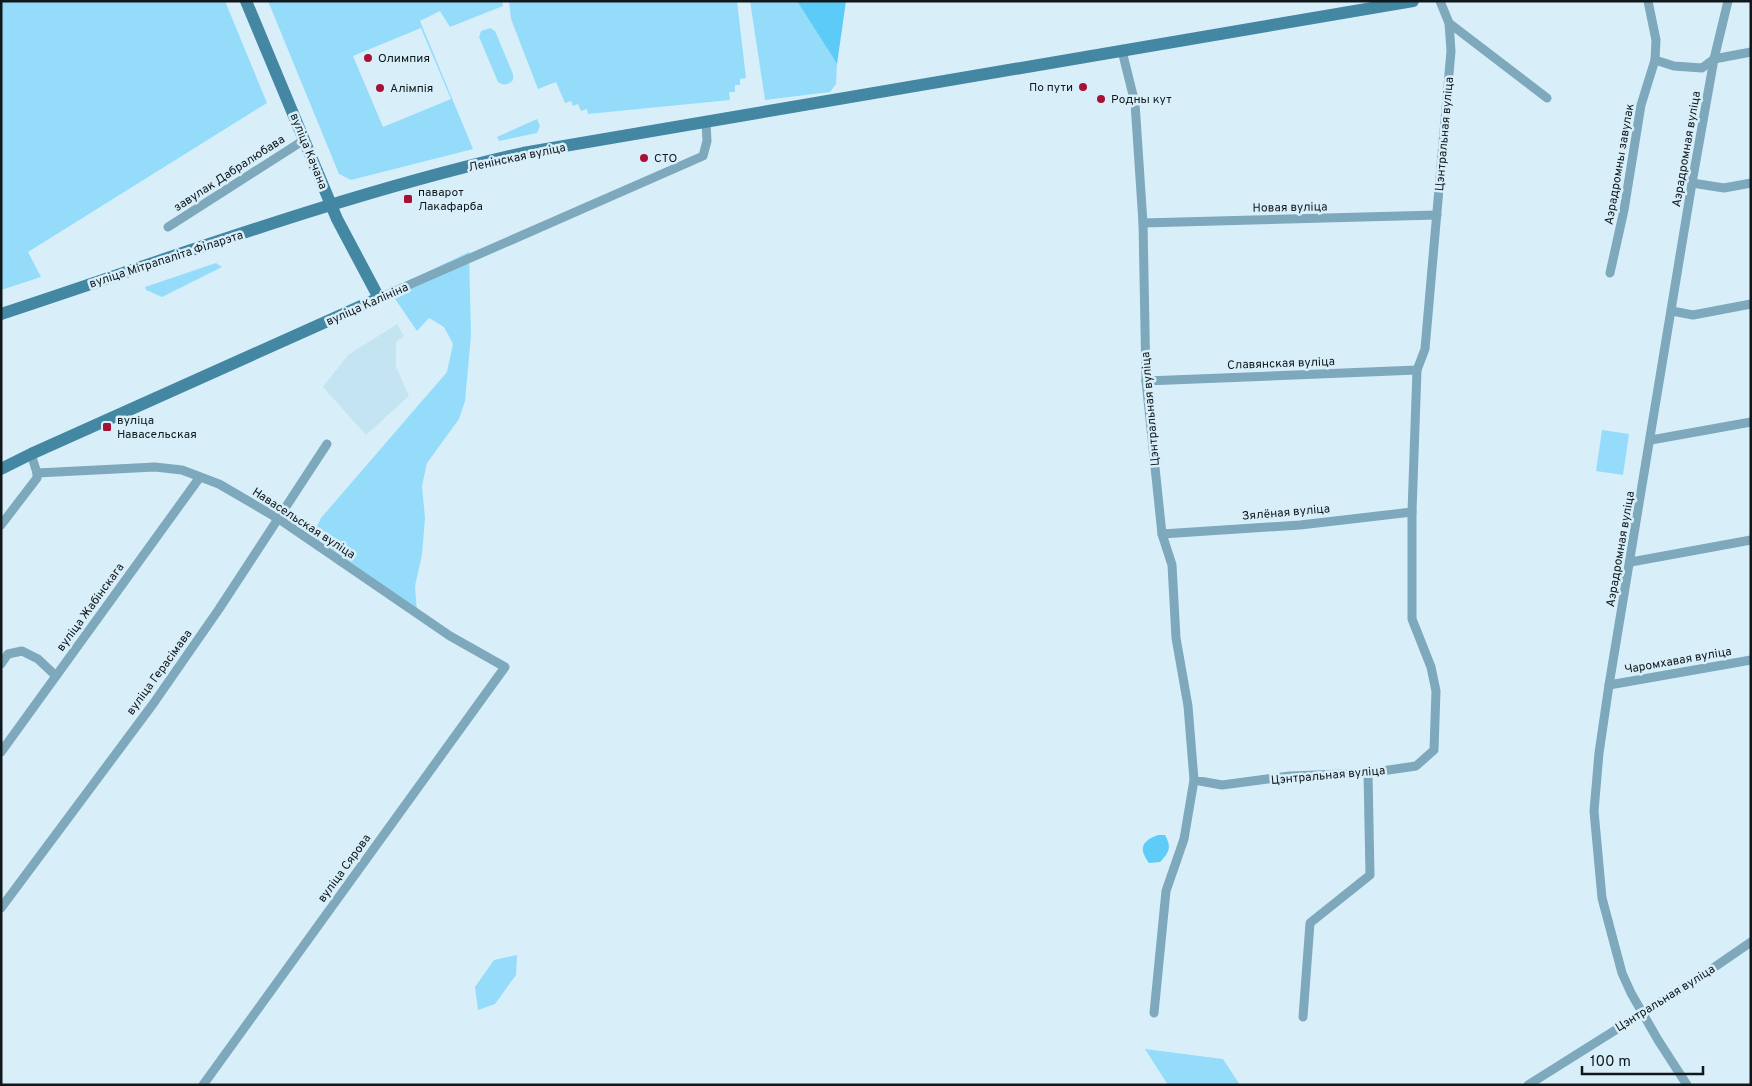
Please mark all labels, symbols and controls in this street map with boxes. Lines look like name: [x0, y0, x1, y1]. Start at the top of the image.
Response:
place label: Олимпия: [378, 51, 430, 67]
marker: Олимпия: [362, 52, 374, 64]
street label: Цэнтральная вуліца: [1432, 76, 1458, 192]
place label: По пути: [1029, 80, 1073, 96]
place label: Алімпія: [390, 81, 433, 97]
marker: По пути: [1077, 81, 1089, 93]
marker: Алімпія: [374, 82, 386, 94]
street label: Аэрадромная вуліца: [1669, 90, 1705, 208]
place label: Родны кут: [1111, 92, 1172, 108]
marker: Родны кут: [1095, 93, 1107, 105]
street label: Аэрадромны завулак: [1601, 102, 1639, 226]
street label: вуліца Качана: [285, 111, 331, 192]
street label: завулак Дабралюбава: [171, 132, 288, 216]
street label: Ленінская вуліца: [467, 140, 567, 176]
place label: СТО: [654, 151, 677, 167]
marker: СТО: [638, 152, 650, 164]
place label: паварот Лакафарба: [418, 185, 483, 215]
marker: паварот Лакафарба: [402, 193, 414, 205]
street label: Новая вуліца: [1252, 199, 1328, 217]
street label: вуліца Мітрапаліта Філарэта: [87, 228, 245, 292]
street label: вуліца Калініна: [324, 280, 411, 330]
street label: Цэнтральная вуліца: [1138, 351, 1164, 467]
street label: Славянская вуліца: [1227, 354, 1335, 374]
place label: вуліца Навасельская: [117, 413, 197, 443]
marker: вуліца Навасельская: [101, 421, 113, 433]
street label: Навасельская вуліца: [249, 485, 358, 563]
street label: Аэрадромная вуліца: [1603, 490, 1639, 608]
street label: Зялёная вуліца: [1241, 501, 1331, 525]
street label: вуліца Жабінскага: [53, 560, 128, 655]
street label: вуліца Герасімава: [123, 627, 196, 719]
street label: Чаромхавая вуліца: [1623, 644, 1733, 678]
street label: Цэнтральная вуліца: [1270, 763, 1386, 789]
street label: вуліца Сярова: [315, 831, 375, 906]
street label: Цэнтральная вуліца: [1613, 962, 1718, 1036]
scale bar: [1582, 1044, 1703, 1076]
text: 100 m: [1590, 1053, 1631, 1072]

